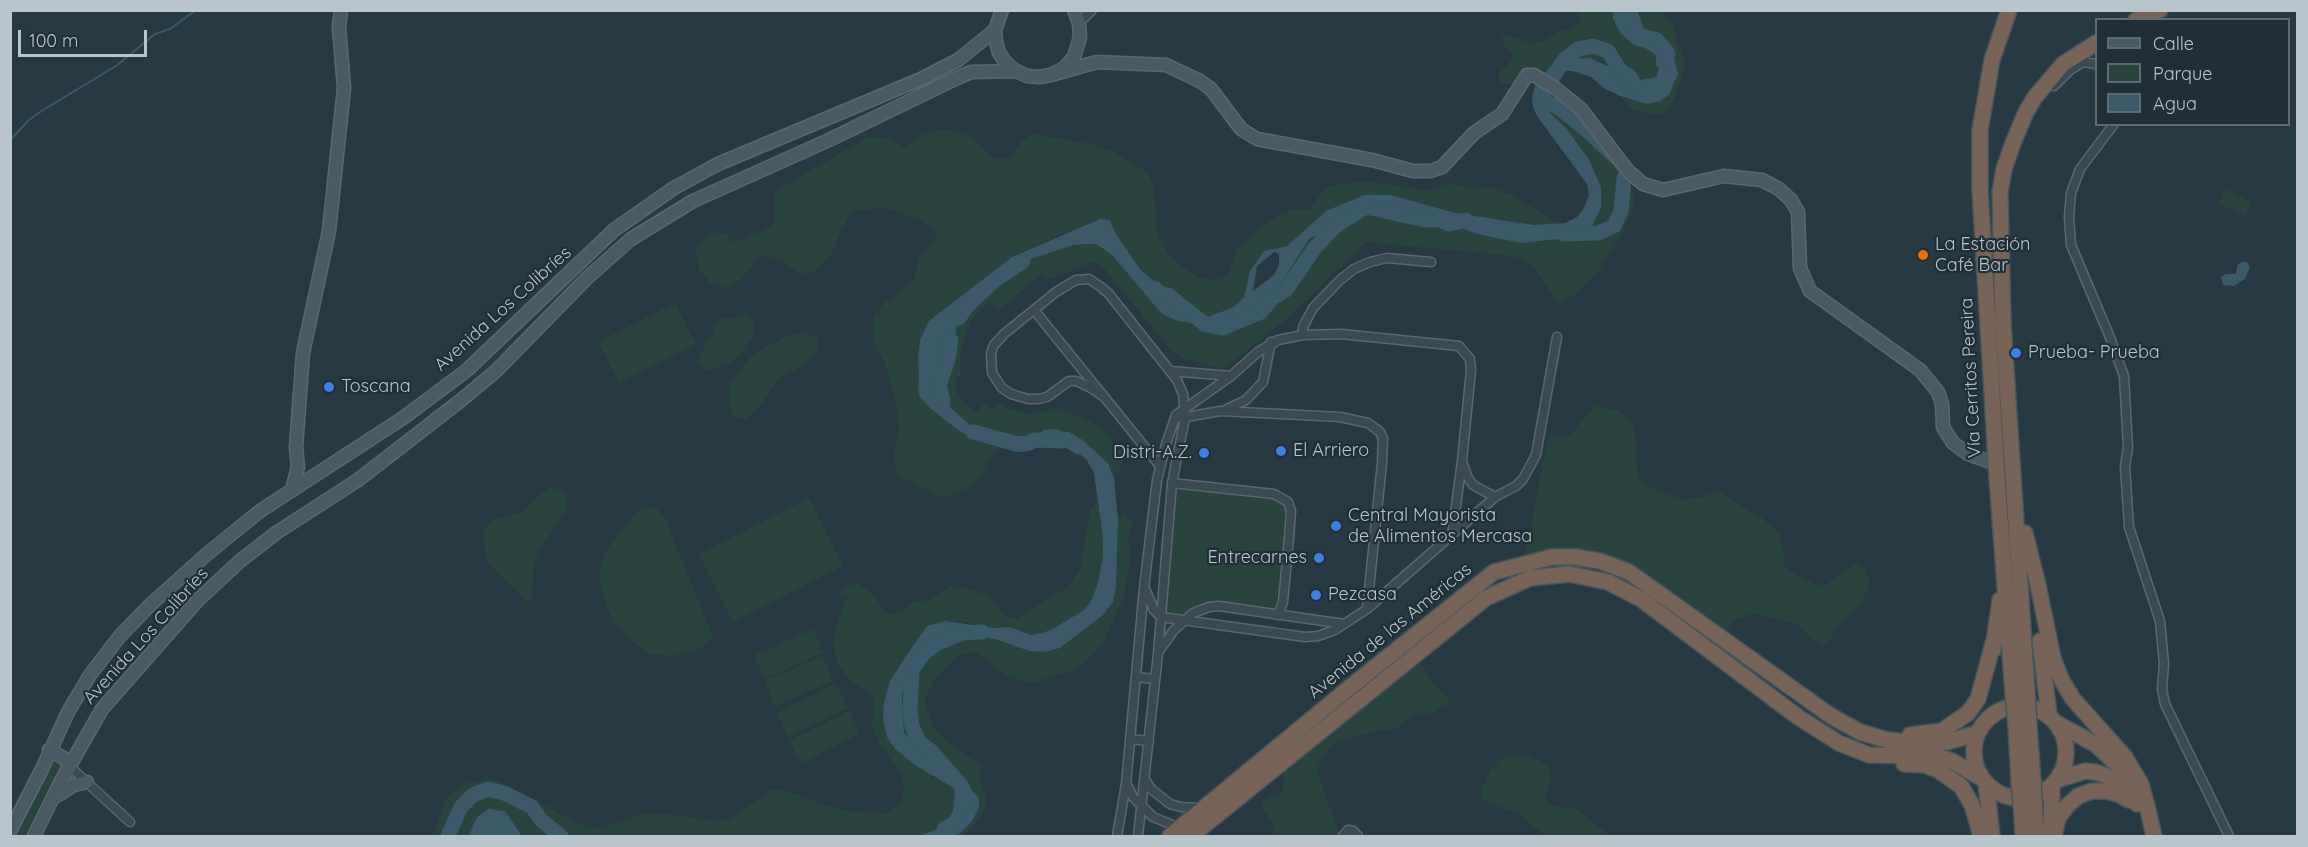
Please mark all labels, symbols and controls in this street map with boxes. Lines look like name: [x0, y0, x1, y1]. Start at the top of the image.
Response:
scale bar: [21, 18, 150, 56]
legend: [2095, 18, 2290, 126]
text: 100 m: [29, 29, 78, 52]
text: Calle: [2153, 32, 2194, 55]
text: Parque: [2153, 62, 2212, 85]
text: Agua: [2153, 92, 2197, 115]
place label: La Estación Café Bar: [1935, 234, 2031, 276]
street label: Avenida Los Colibríes: [430, 242, 576, 376]
marker: La Estación Café Bar: [1916, 248, 1930, 262]
street label: Vía Cerritos Pereira: [1956, 297, 1986, 459]
place label: Prueba- Prueba: [2028, 342, 2160, 364]
marker: Prueba- Prueba: [2009, 346, 2023, 360]
place label: Toscana: [341, 376, 411, 398]
marker: Toscana: [322, 380, 336, 394]
place label: El Arriero: [1293, 440, 1369, 462]
place label: Distri-A.Z.: [1113, 442, 1192, 464]
marker: El Arriero: [1274, 444, 1288, 458]
marker: Distri-A.Z.: [1197, 446, 1211, 460]
place label: Central Mayorista de Alimentos Mercasa: [1348, 505, 1532, 548]
marker: Central Mayorista de Alimentos Mercasa: [1329, 519, 1343, 533]
place label: Entrecarnes: [1207, 547, 1307, 569]
marker: Entrecarnes: [1312, 551, 1326, 565]
street label: Avenida de las Américas: [1304, 558, 1476, 704]
street label: Avenida Los Colibríes: [79, 563, 213, 709]
place label: Pezcasa: [1328, 584, 1397, 606]
marker: Pezcasa: [1309, 588, 1323, 602]

